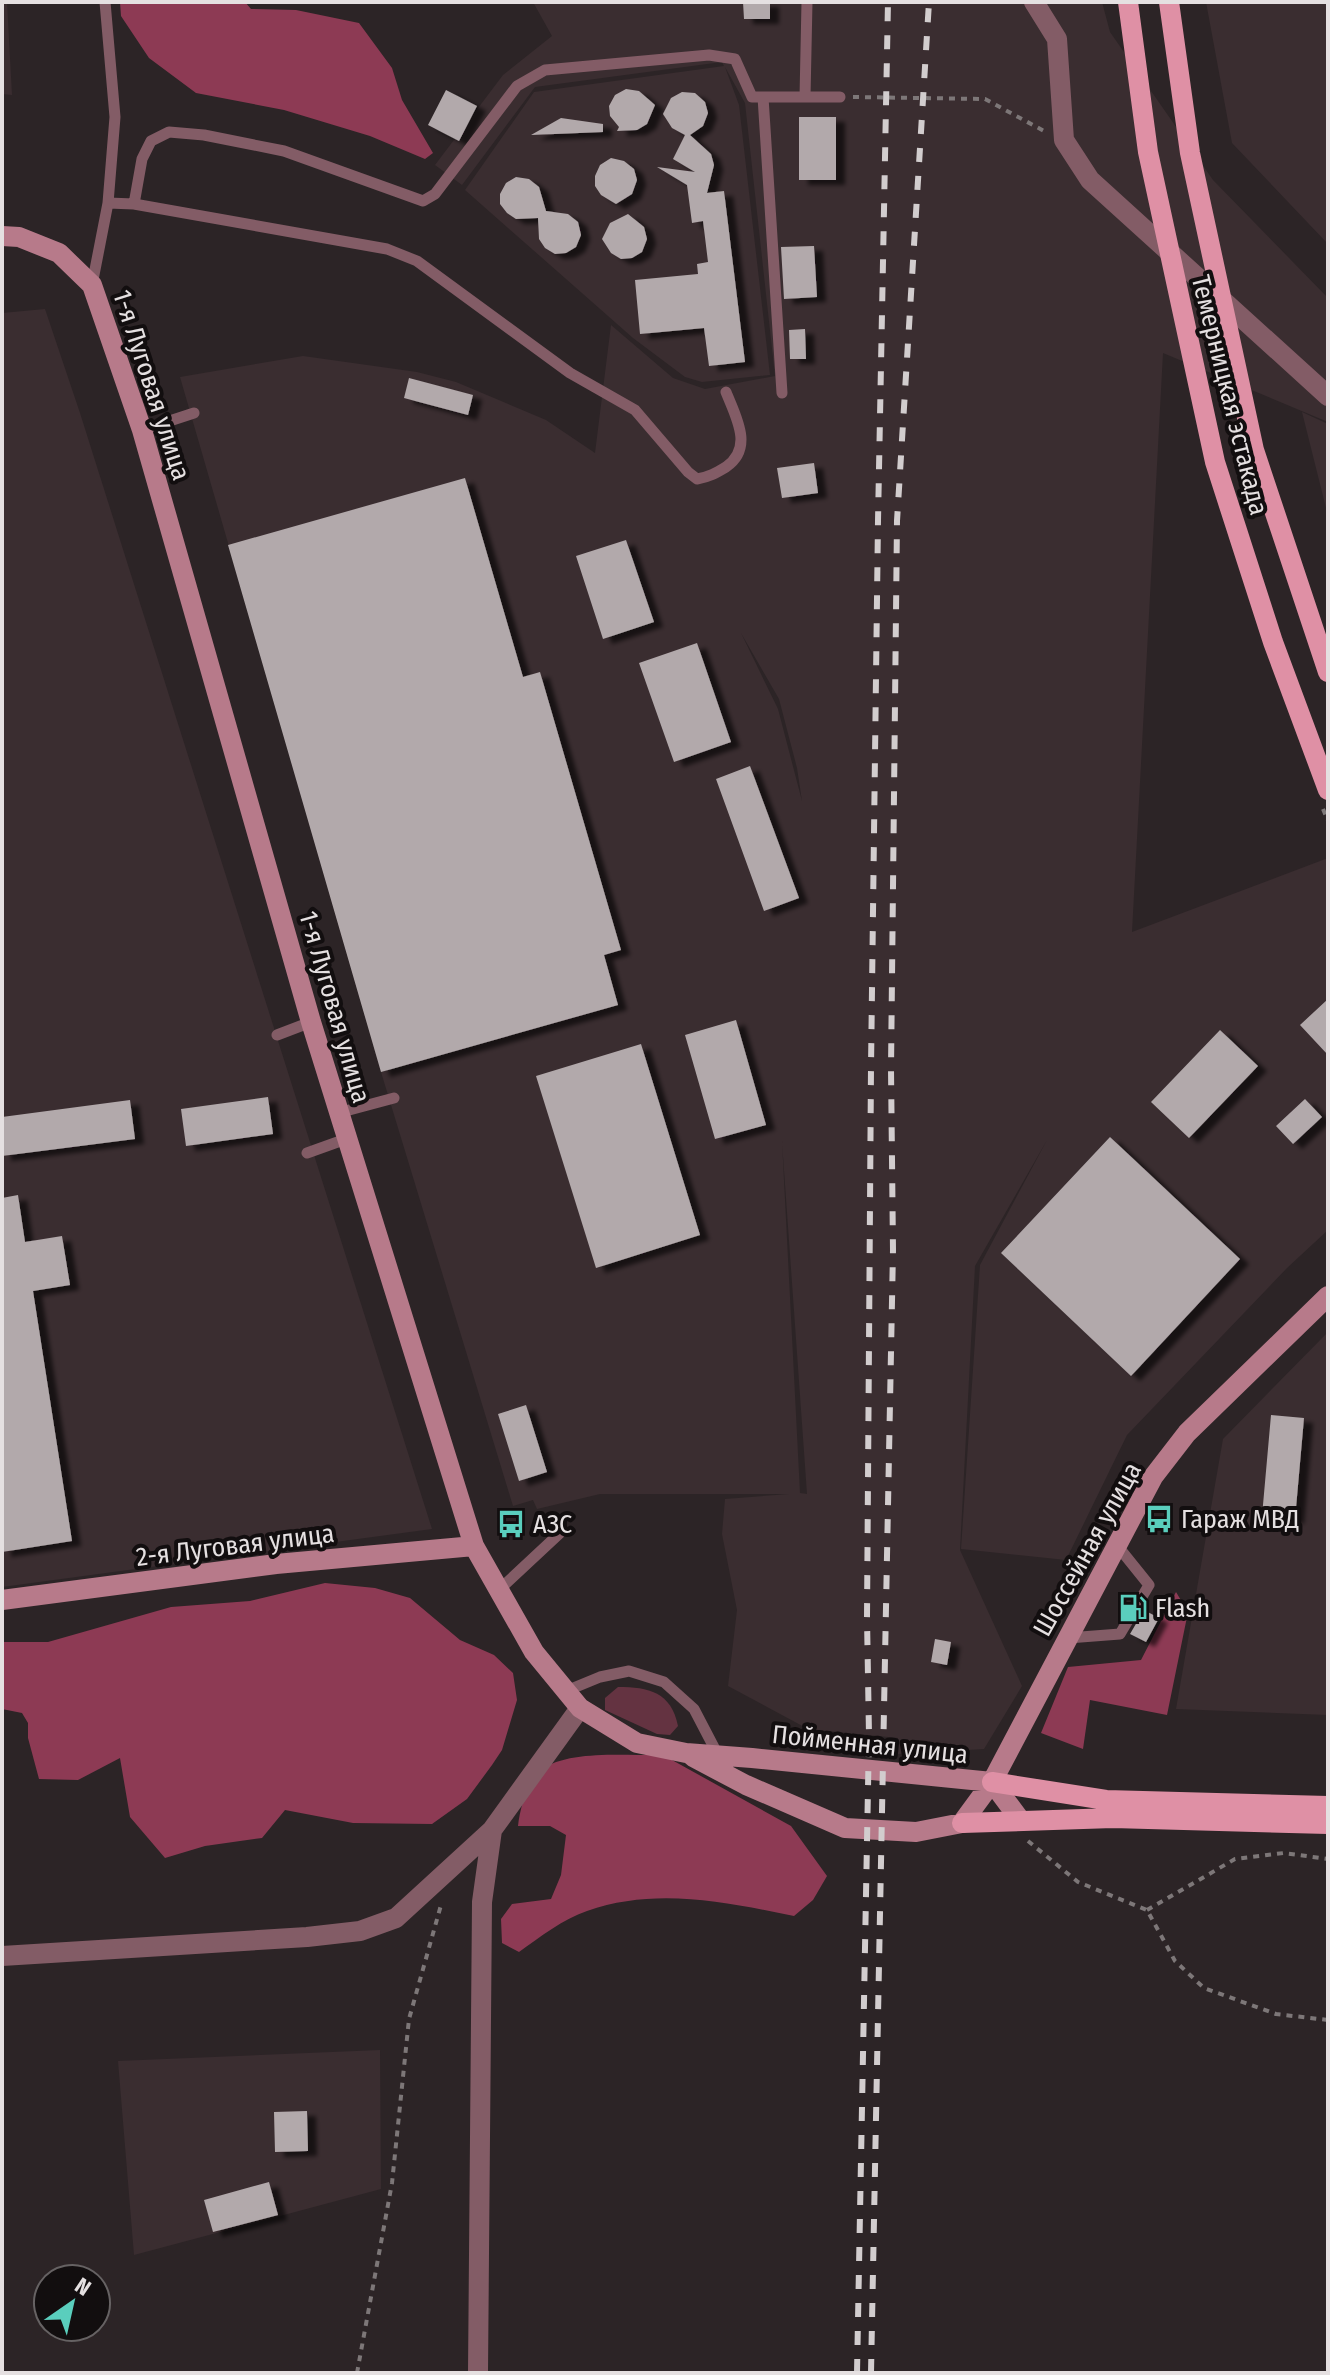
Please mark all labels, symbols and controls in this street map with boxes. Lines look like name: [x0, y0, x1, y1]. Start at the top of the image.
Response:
street label: Темерницкая эстакада: [1185, 272, 1274, 518]
street label: 1-я Луговая улица: [106, 286, 197, 484]
street label: 1-я Луговая улица: [292, 908, 377, 1107]
street label: Шоссейная улица: [1027, 1457, 1148, 1642]
bus stop icon: Гараж МВД: [1144, 1504, 1174, 1534]
place label: Гараж МВД: [1181, 1504, 1299, 1535]
bus stop icon: АЗС: [496, 1509, 526, 1539]
place label: АЗС: [533, 1509, 572, 1540]
street label: 2-я Луговая улица: [134, 1518, 336, 1573]
fuel station icon: Flash: [1118, 1593, 1148, 1623]
place label: Flash: [1155, 1593, 1210, 1624]
street label: Пойменная улица: [771, 1719, 969, 1770]
north arrow: [32, 2263, 112, 2343]
text: N: [70, 2272, 96, 2302]

